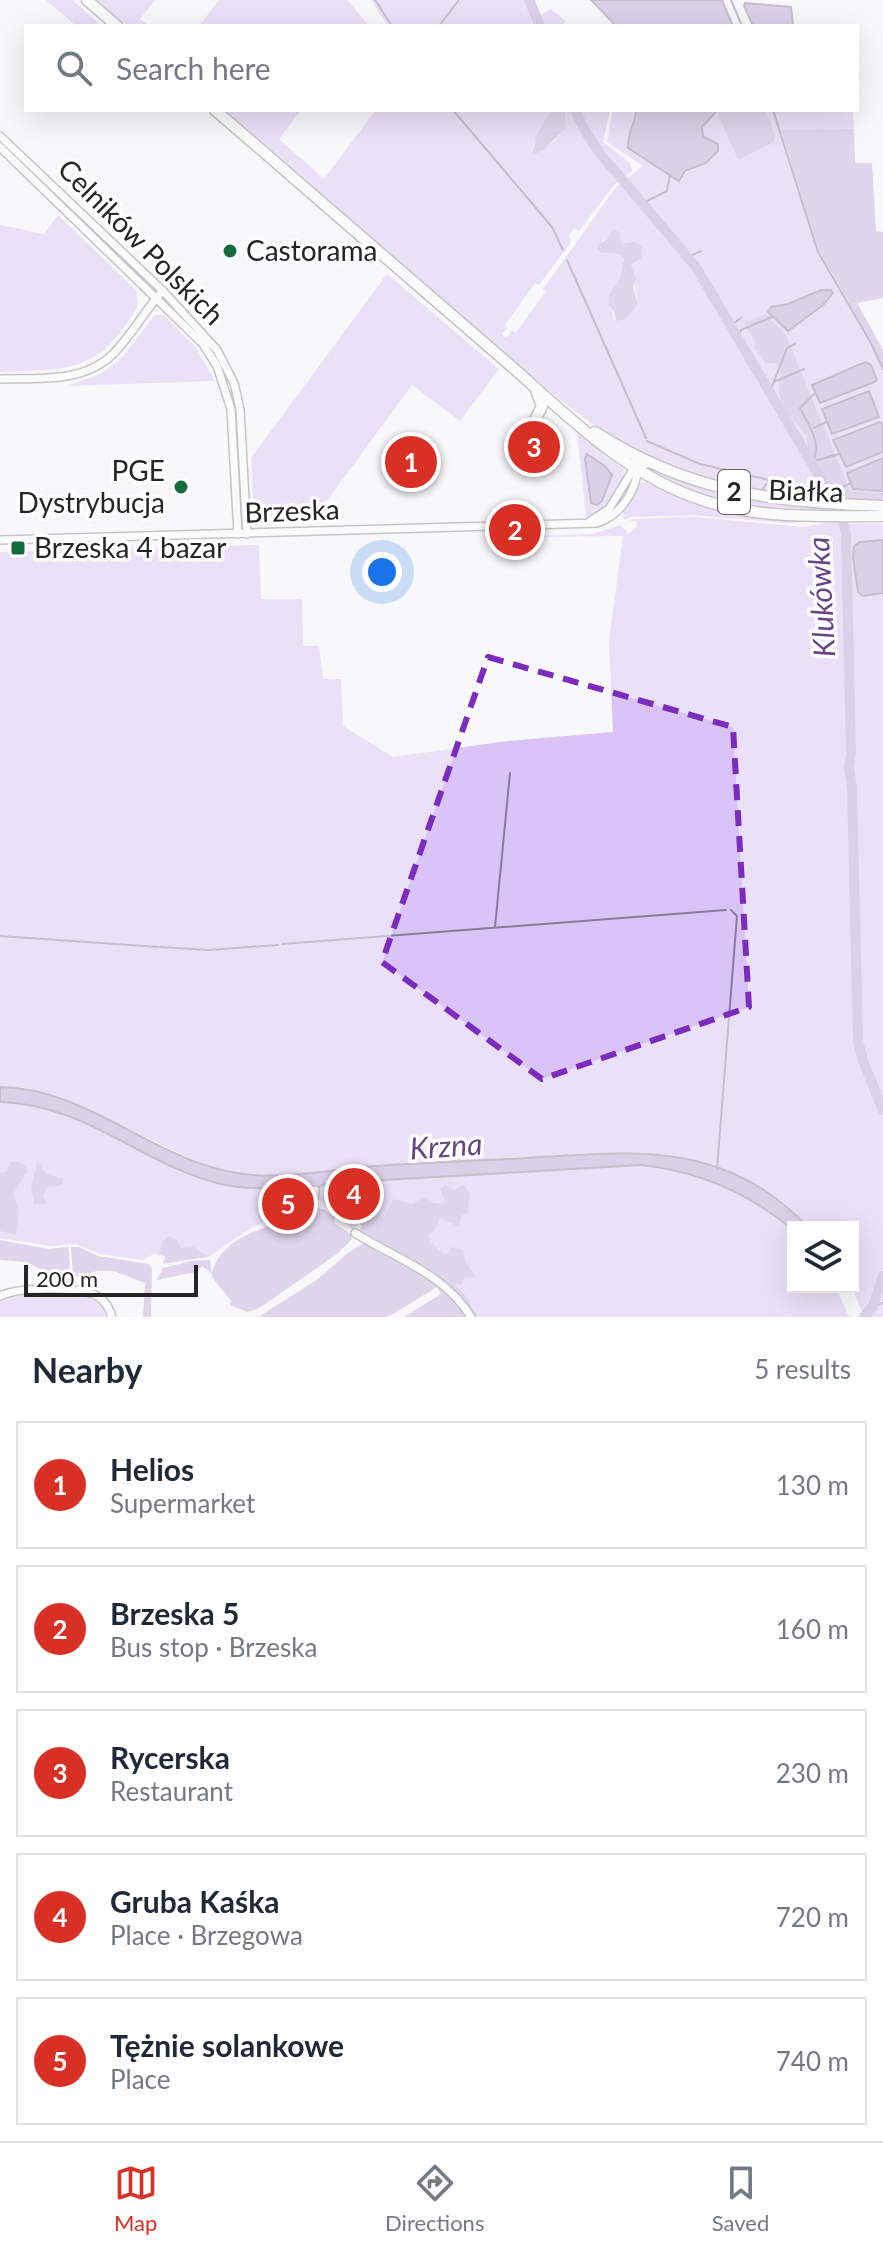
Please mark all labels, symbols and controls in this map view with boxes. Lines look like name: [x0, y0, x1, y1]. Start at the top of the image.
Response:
search box: [24, 24, 859, 112]
icon: search: [52, 46, 96, 90]
text: Search here: [116, 50, 271, 86]
street label: Celników Polskich: [52, 151, 232, 331]
place label: Castorama: [246, 233, 377, 267]
marker: Castorama: [221, 242, 239, 260]
pin: 3: [508, 417, 560, 477]
pin: 1: [385, 432, 437, 492]
place label: PGE Dystrybucja: [18, 453, 165, 519]
road number: 2: [718, 470, 750, 514]
street label: Białka: [768, 472, 844, 508]
marker: PGE Dystrybucja: [172, 478, 190, 496]
street label: Brzeska: [244, 491, 340, 529]
pin: 2: [489, 500, 541, 560]
place label: Brzeska 4 bazar: [34, 530, 226, 564]
water label: Klukówka: [799, 536, 841, 658]
marker: Brzeska 4 bazar: [9, 539, 27, 557]
your location: [362, 552, 402, 592]
water label: Krzna: [408, 1125, 483, 1165]
pin: 4: [328, 1164, 380, 1224]
pin: 5: [262, 1174, 314, 1234]
map controls: [787, 1221, 859, 1293]
button: layers: [787, 1221, 859, 1293]
scale bar: [24, 1261, 198, 1297]
text: 200 m: [36, 1265, 98, 1292]
text: Nearby: [32, 1349, 143, 1390]
text: 5 results: [754, 1353, 851, 1385]
text: Helios: [110, 1451, 194, 1487]
text: 1: [52, 1469, 68, 1501]
text: 130 m: [776, 1469, 849, 1501]
text: Supermarket: [110, 1487, 255, 1519]
text: Brzeska 5: [110, 1595, 239, 1631]
text: 2: [52, 1613, 68, 1645]
text: 160 m: [776, 1613, 849, 1645]
text: Bus stop · Brzeska: [110, 1631, 317, 1663]
text: Rycerska: [110, 1739, 230, 1775]
text: 3: [52, 1757, 68, 1789]
text: 230 m: [776, 1757, 849, 1789]
text: Restaurant: [110, 1775, 233, 1807]
text: Gruba Kaśka: [110, 1883, 279, 1919]
text: 4: [52, 1901, 68, 1933]
text: 720 m: [776, 1901, 849, 1933]
text: Place · Brzegowa: [110, 1919, 303, 1951]
text: Tężnie solankowe: [110, 2027, 344, 2063]
text: 5: [52, 2045, 68, 2077]
text: 740 m: [776, 2045, 849, 2077]
text: Place: [110, 2063, 171, 2095]
tab: Map: [114, 2161, 158, 2236]
tab: Directions: [385, 2161, 484, 2236]
tab: Saved: [712, 2161, 769, 2236]

